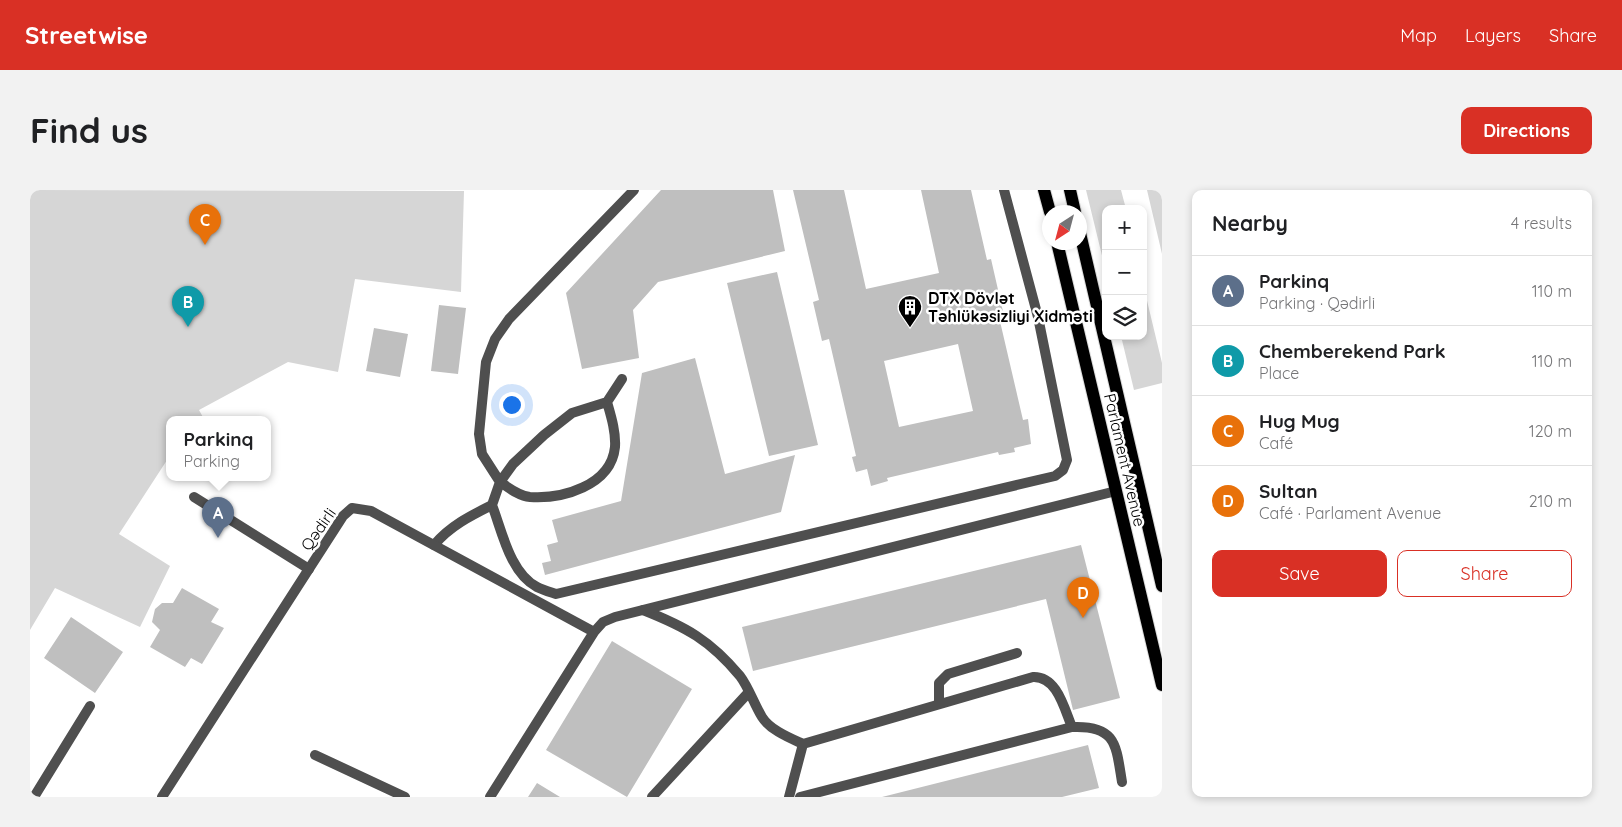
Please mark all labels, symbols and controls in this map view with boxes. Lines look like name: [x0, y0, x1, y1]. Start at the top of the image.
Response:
text: Streetwise: [25, 20, 148, 50]
text: Map: [1400, 24, 1437, 47]
text: Layers: [1465, 24, 1521, 47]
text: Share: [1549, 24, 1597, 47]
button: Directions: [1461, 107, 1592, 154]
text: Find us: [30, 108, 148, 152]
pin: C: [189, 204, 221, 245]
north arrow: [1042, 205, 1087, 250]
map controls: [1102, 205, 1147, 340]
button: +: [1102, 205, 1147, 250]
text: Nearby: [1212, 210, 1288, 236]
text: 4 results: [1511, 213, 1572, 233]
button: −: [1102, 250, 1147, 295]
text: Parkinq: [1259, 269, 1329, 293]
text: A: [1223, 281, 1233, 301]
text: 110 m: [1532, 281, 1572, 301]
pin: B: [172, 286, 204, 327]
place label: DTX Dövlət Təhlükəsizliyi Xidməti: [928, 288, 1093, 326]
text: Parking · Qədirli: [1259, 293, 1375, 313]
building icon: DTX Dövlət Təhlükəsizliyi Xidməti: [897, 294, 923, 328]
button: layers: [1102, 295, 1147, 340]
text: Chemberekend Park: [1259, 339, 1446, 363]
text: B: [1223, 351, 1233, 371]
text: 110 m: [1532, 351, 1572, 371]
text: Place: [1259, 363, 1299, 383]
street label: Parlament Avenue: [1100, 391, 1150, 529]
your location: [499, 392, 525, 418]
text: Hug Mug: [1259, 409, 1340, 433]
popup: [166, 416, 271, 481]
text: C: [1223, 421, 1233, 441]
text: 120 m: [1529, 421, 1572, 441]
text: Parkinq: [183, 427, 254, 451]
text: Café: [1259, 433, 1293, 453]
text: Parking: [183, 451, 240, 471]
text: Sultan: [1259, 479, 1318, 503]
text: D: [1222, 491, 1234, 511]
text: 210 m: [1529, 491, 1572, 511]
pin: A: [202, 497, 234, 538]
text: Café · Parlament Avenue: [1259, 503, 1441, 523]
street label: Qədirli: [296, 504, 340, 554]
button: Save: [1212, 550, 1387, 597]
button: Share: [1397, 550, 1572, 597]
pin: D: [1067, 577, 1099, 618]

